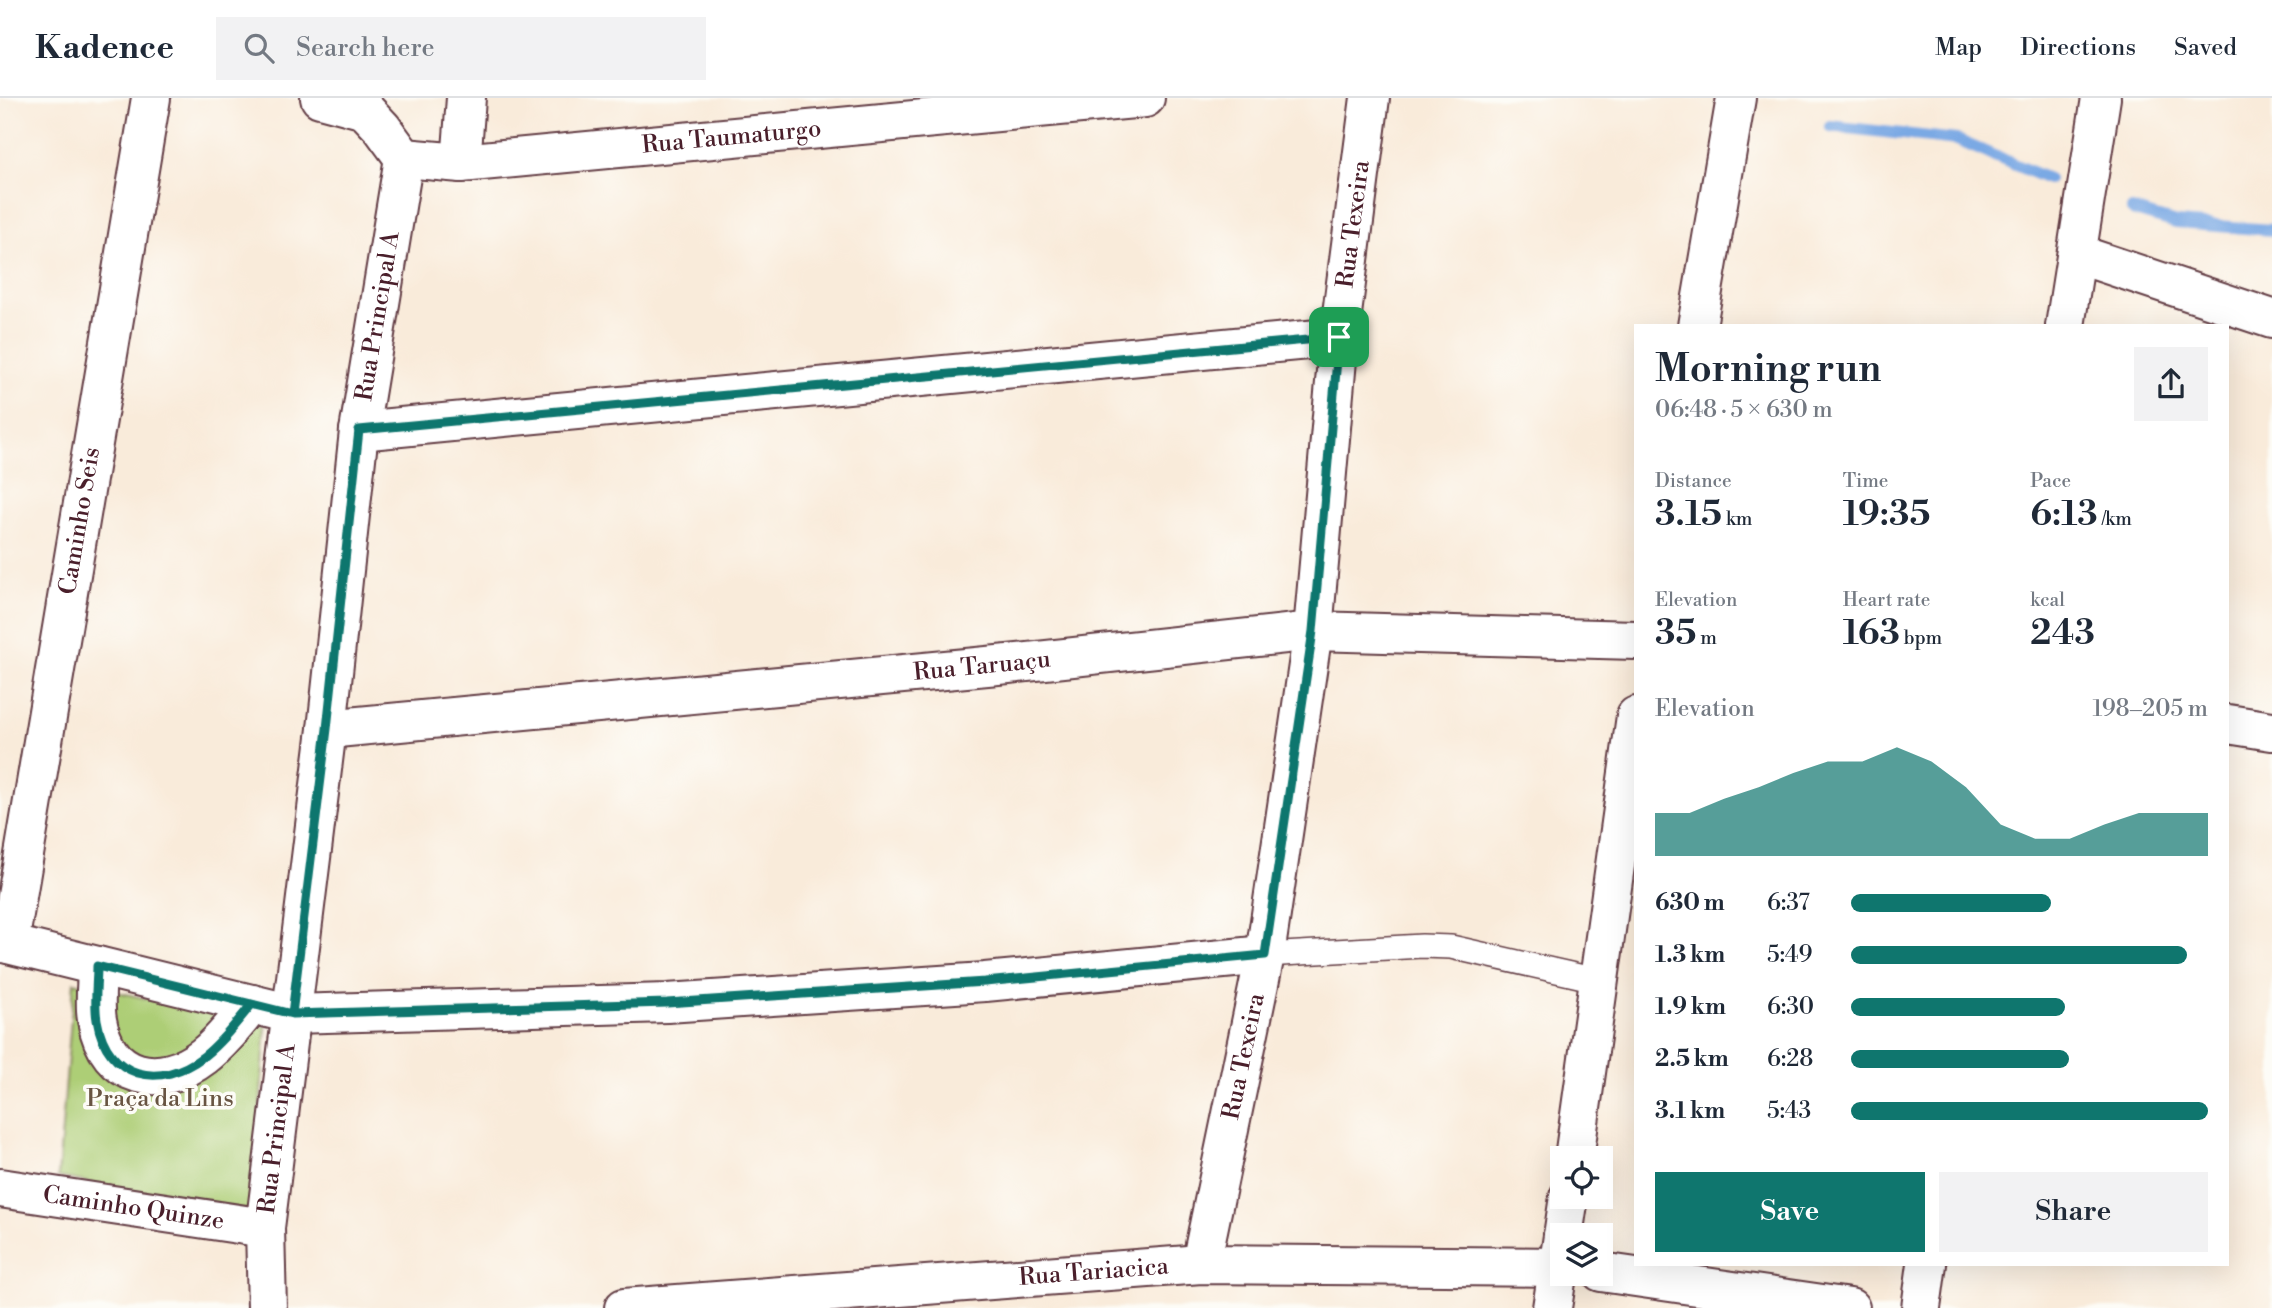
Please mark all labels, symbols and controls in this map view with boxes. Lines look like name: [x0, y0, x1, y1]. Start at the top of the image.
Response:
search box: [216, 17, 706, 80]
text: Kadence: [35, 28, 174, 69]
icon: search: [240, 29, 278, 67]
text: Search here: [296, 32, 435, 64]
text: Map: [1935, 33, 1982, 63]
text: Directions: [2020, 33, 2136, 63]
text: Saved: [2174, 33, 2237, 63]
street label: Rua Taumaturgo: [640, 114, 823, 161]
street label: Rua Texeira: [1331, 158, 1377, 290]
street label: Rua Principal A: [349, 229, 407, 403]
pin: [1309, 307, 1369, 367]
icon: arrive: [1320, 318, 1358, 356]
text: Morning run: [1655, 346, 1881, 393]
button: share: [2134, 347, 2208, 421]
text: 06:48 · 5 × 630 m: [1655, 396, 1833, 424]
street label: Caminho Seis: [53, 445, 107, 597]
text: Distance: [1655, 469, 1732, 493]
text: Time: [1843, 469, 1888, 493]
text: Pace: [2030, 469, 2071, 493]
text: 3.15: [1655, 493, 1722, 536]
text: 19:35: [1843, 493, 1930, 536]
text: 6:13: [2030, 493, 2098, 536]
text: km: [1722, 507, 1753, 531]
text: /km: [2098, 507, 2132, 531]
text: Elevation: [1655, 588, 1737, 612]
text: Heart rate: [1843, 588, 1930, 612]
text: kcal: [2030, 588, 2065, 612]
text: 35: [1655, 612, 1696, 655]
text: 163: [1843, 612, 1900, 655]
text: 243: [2030, 612, 2095, 655]
text: m: [1696, 626, 1717, 650]
text: bpm: [1900, 626, 1942, 650]
street label: Rua Taruaçu: [912, 644, 1052, 688]
text: Elevation: [1655, 695, 1755, 723]
text: 198–205 m: [2093, 695, 2208, 723]
text: 630 m: [1655, 889, 1725, 917]
text: 6:37: [1767, 889, 1810, 917]
text: 1.3 km: [1655, 941, 1725, 969]
text: 5:49: [1767, 941, 1813, 969]
street label: Rua Texeira: [1216, 990, 1272, 1122]
text: 1.9 km: [1655, 993, 1726, 1021]
text: 6:30: [1767, 993, 1814, 1021]
street label: Rua Principal A: [252, 1041, 303, 1216]
text: 2.5 km: [1655, 1045, 1729, 1073]
text: 6:28: [1767, 1045, 1813, 1073]
park label: Praça da Lins: [86, 1084, 234, 1114]
text: 3.1 km: [1655, 1097, 1725, 1125]
text: 5:43: [1767, 1097, 1811, 1125]
map controls: [1550, 1146, 1613, 1286]
button: locate: [1550, 1146, 1613, 1209]
button: Save: [1655, 1172, 1925, 1252]
button: Share: [1939, 1172, 2208, 1252]
street label: Caminho Quinze: [41, 1180, 226, 1237]
button: layers: [1550, 1223, 1613, 1286]
street label: Rua Tariacica: [1018, 1251, 1171, 1293]

